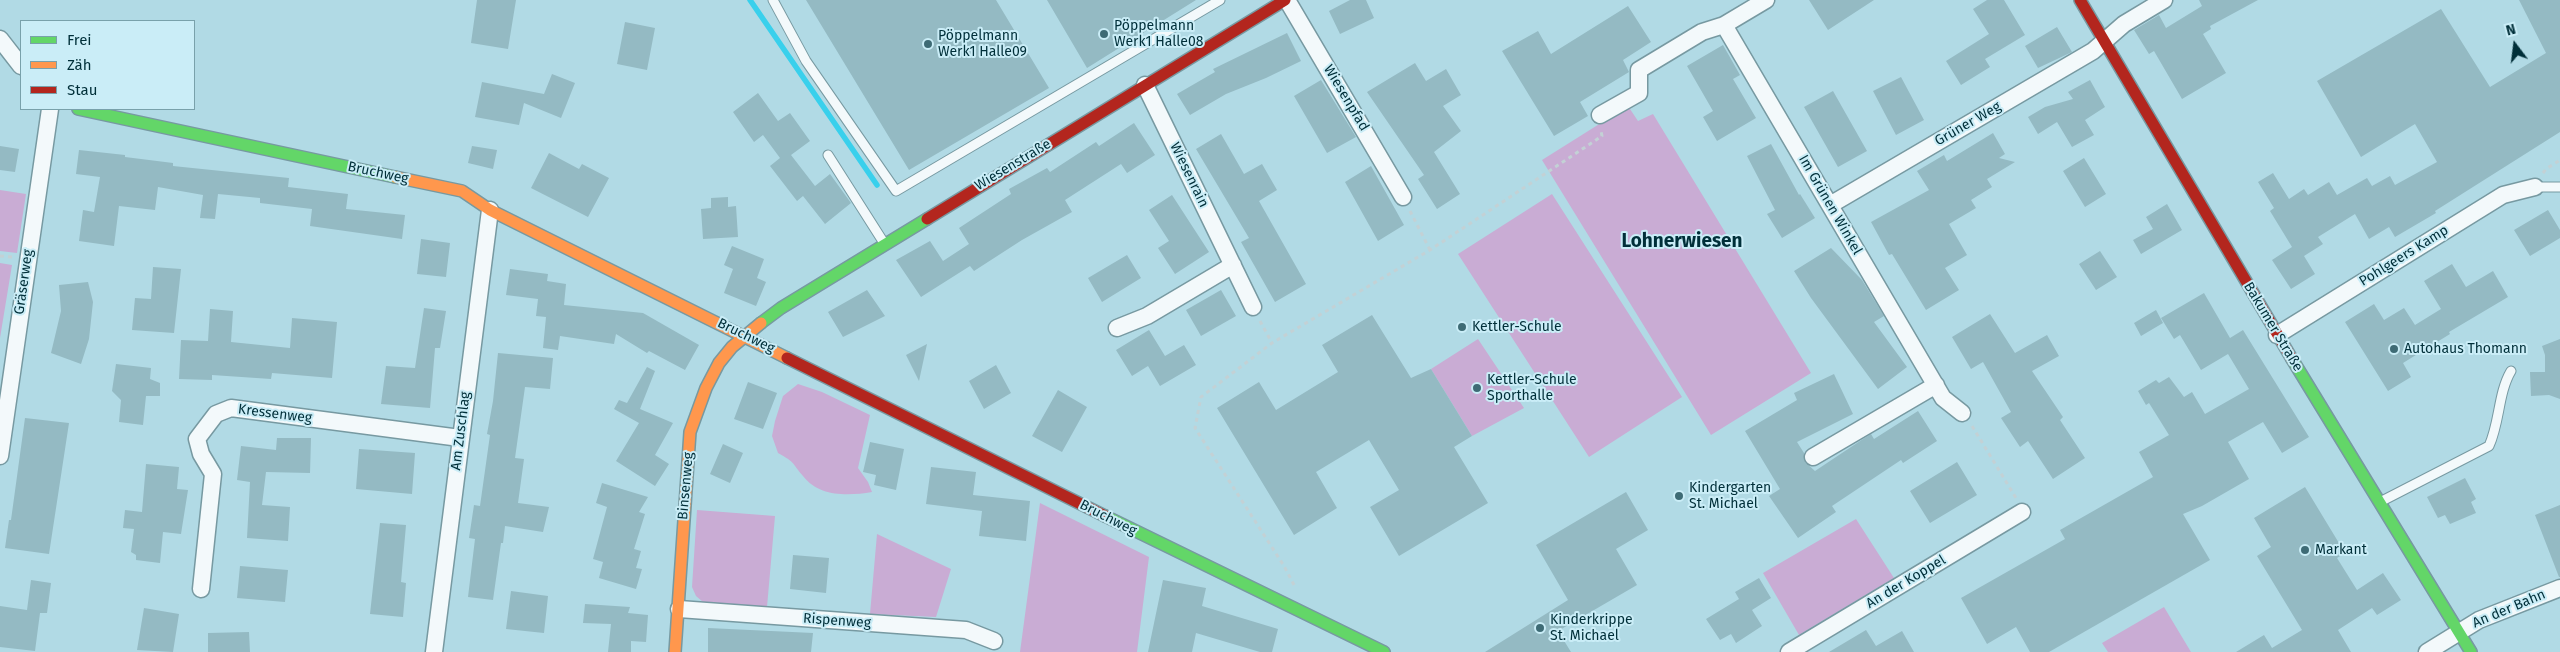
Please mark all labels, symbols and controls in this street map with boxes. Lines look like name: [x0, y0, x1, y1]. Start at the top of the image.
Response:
place label: Pöppelmann Werk1 Halle08: [1114, 18, 1203, 50]
legend: [20, 20, 195, 110]
north arrow: [2490, 20, 2540, 70]
text: N: [2504, 21, 2518, 39]
place label: Pöppelmann Werk1 Halle09: [938, 28, 1027, 60]
marker: Pöppelmann Werk1 Halle08: [1098, 28, 1110, 40]
text: Frei: [67, 31, 92, 49]
marker: Pöppelmann Werk1 Halle09: [922, 38, 934, 50]
text: Zäh: [67, 56, 92, 74]
street label: Wiesenpfad: [1320, 62, 1372, 134]
text: Stau: [67, 81, 97, 99]
street label: Grüner Weg: [1932, 98, 2004, 150]
street label: Wiesenstraße: [972, 136, 1054, 194]
street label: Wiesenrain: [1166, 140, 1212, 210]
street label: Im Grünen Winkel: [1795, 152, 1865, 258]
street label: Bruchweg: [346, 158, 410, 188]
street label: Pohlgeers Kamp: [2356, 222, 2452, 290]
district label: Lohnerwiesen: [1621, 231, 1743, 253]
street label: Gräserweg: [11, 248, 37, 316]
street label: Bakumer Straße: [2240, 279, 2306, 375]
street label: Bruchweg: [714, 315, 778, 357]
place label: Kettler-Schule: [1472, 319, 1562, 335]
marker: Kettler-Schule: [1456, 321, 1468, 333]
place label: Autohaus Thomann: [2404, 341, 2527, 357]
marker: Autohaus Thomann: [2388, 343, 2400, 355]
place label: Kettler-Schule Sporthalle: [1487, 372, 1577, 404]
marker: Kettler-Schule Sporthalle: [1471, 382, 1483, 394]
street label: Am Zuschlag: [448, 391, 474, 471]
street label: Kressenweg: [237, 401, 313, 427]
street label: Binsenweg: [675, 451, 697, 521]
place label: Kindergarten St. Michael: [1689, 480, 1771, 512]
marker: Kindergarten St. Michael: [1673, 490, 1685, 502]
street label: Bruchweg: [1077, 496, 1139, 540]
place label: Markant: [2315, 542, 2367, 558]
marker: Markant: [2299, 544, 2311, 556]
street label: An der Koppel: [1863, 552, 1949, 612]
street label: An der Bahn: [2470, 586, 2548, 632]
street label: Rispenweg: [802, 610, 872, 632]
place label: Kinderkrippe St. Michael: [1550, 612, 1633, 644]
marker: Kinderkrippe St. Michael: [1534, 622, 1546, 634]

